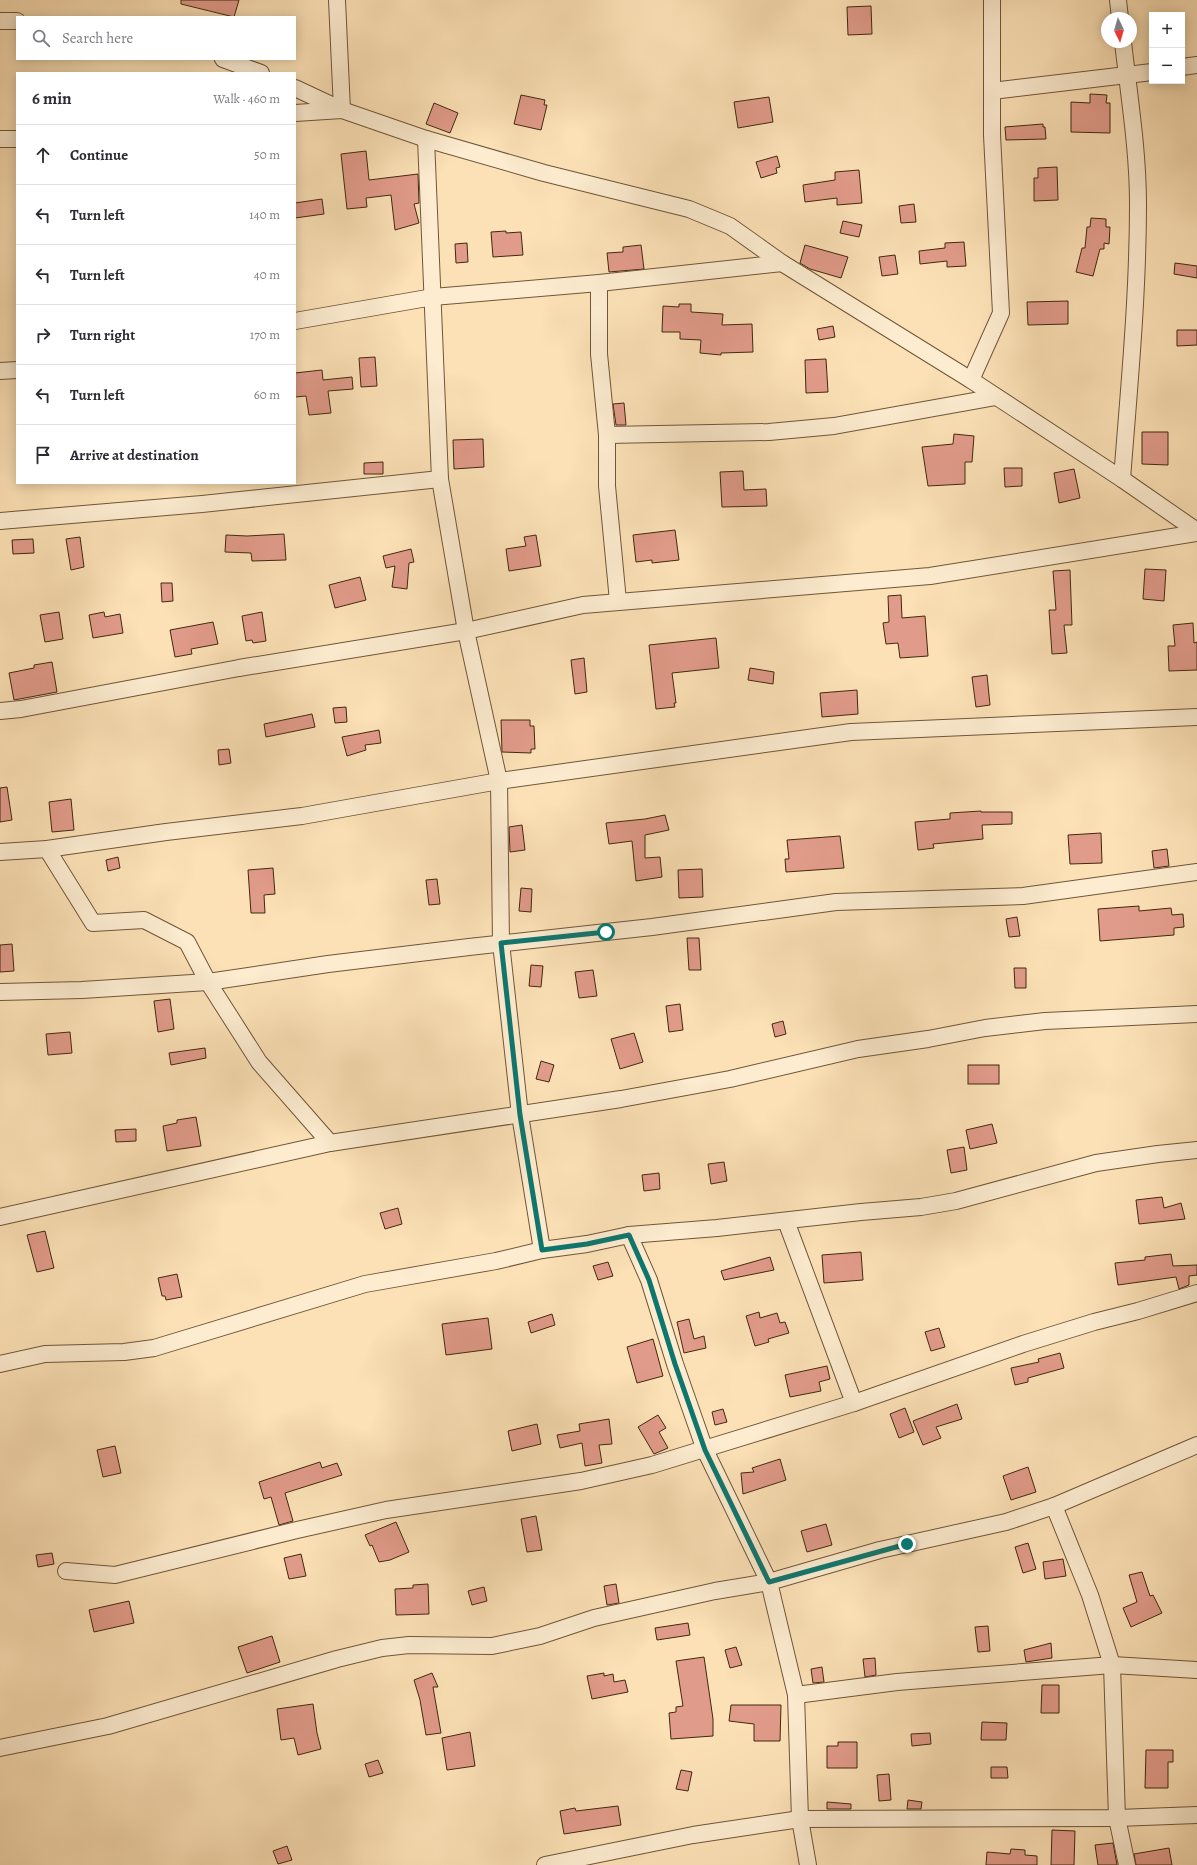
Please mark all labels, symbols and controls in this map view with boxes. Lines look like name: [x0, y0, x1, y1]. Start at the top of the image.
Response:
north arrow: [1101, 12, 1137, 48]
map controls: [1149, 12, 1185, 84]
button: +: [1149, 12, 1185, 48]
search box: [16, 16, 296, 60]
icon: search: [30, 27, 52, 49]
text: Search here: [62, 28, 133, 48]
button: −: [1149, 48, 1185, 84]
text: 6 min: [32, 87, 72, 110]
text: Walk · 460 m: [213, 90, 280, 107]
icon: ahead: [32, 144, 54, 166]
text: Continue: [70, 145, 128, 165]
text: 50 m: [254, 146, 280, 163]
icon: left: [32, 204, 54, 226]
text: Turn left: [70, 205, 125, 225]
text: 140 m: [249, 206, 280, 223]
icon: left: [32, 264, 54, 286]
text: Turn left: [70, 265, 125, 285]
text: 40 m: [254, 266, 280, 283]
icon: right: [32, 324, 54, 346]
text: Turn right: [70, 325, 135, 345]
text: 170 m: [250, 326, 280, 343]
icon: left: [32, 384, 54, 406]
text: Turn left: [70, 385, 125, 405]
text: 60 m: [254, 386, 280, 403]
icon: arrive: [32, 444, 54, 466]
text: Arrive at destination: [70, 445, 199, 465]
route start: [597, 923, 615, 941]
route end: [898, 1535, 916, 1553]

